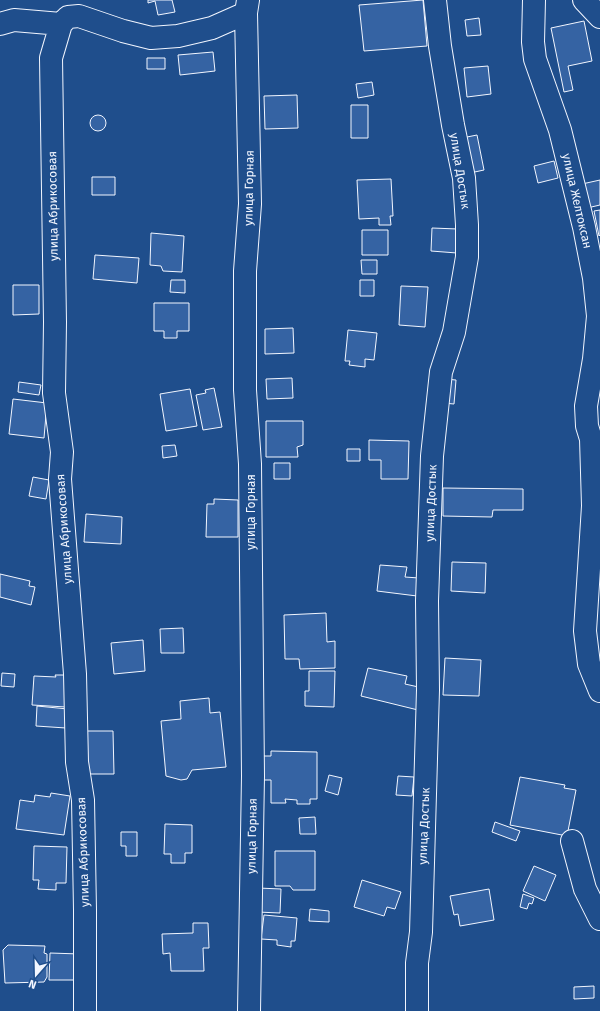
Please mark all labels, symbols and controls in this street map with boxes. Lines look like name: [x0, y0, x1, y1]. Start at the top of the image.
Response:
street label: улица Достык: [447, 132, 473, 211]
street label: улица Горная: [241, 150, 257, 226]
street label: улица Абрикосовая: [45, 151, 61, 261]
street label: улица Желтоксан: [559, 152, 595, 250]
street label: улица Достык: [423, 463, 439, 542]
street label: улица Абрикосовая: [53, 474, 75, 584]
street label: улица Горная: [244, 474, 258, 550]
street label: улица Достык: [416, 786, 432, 865]
street label: улица Абрикосовая: [74, 797, 92, 907]
street label: улица Горная: [244, 798, 260, 874]
north arrow: [16, 955, 56, 995]
text: N: [27, 977, 38, 991]

